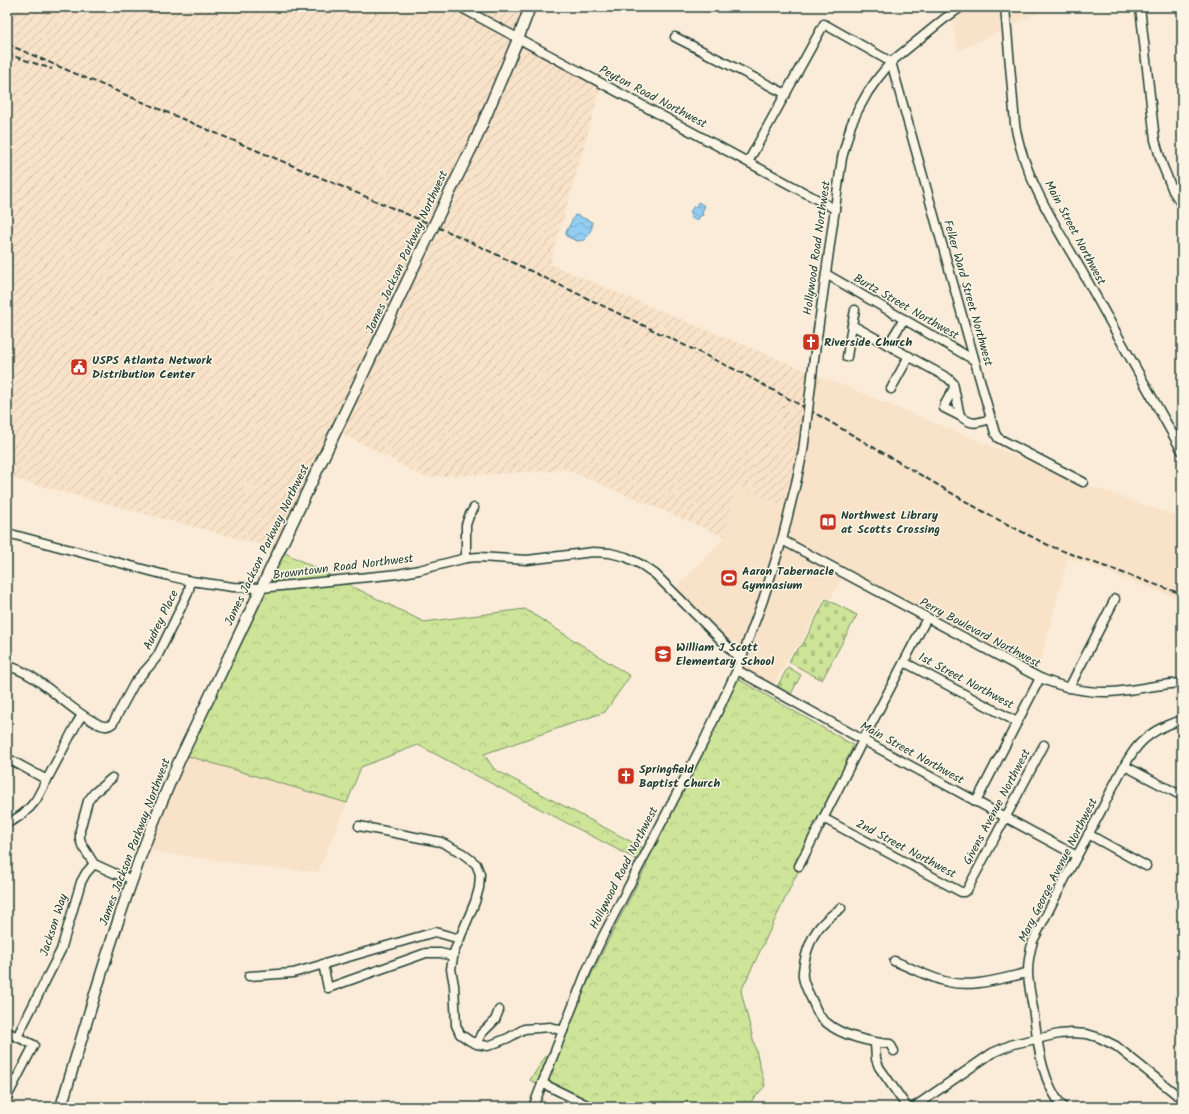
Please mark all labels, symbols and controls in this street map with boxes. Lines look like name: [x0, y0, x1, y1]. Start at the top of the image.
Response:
street label: Peyton Road Northwest: [596, 61, 711, 134]
street label: James Jackson Parkway Northwest: [361, 167, 453, 337]
street label: Main Street Northwest: [1039, 177, 1111, 289]
street label: Hollywood Road Northwest: [798, 179, 836, 316]
street label: Felker Ward Street Northwest: [938, 218, 998, 369]
street label: Burtz Street Northwest: [850, 269, 963, 345]
church icon: Riverside Church: [801, 332, 821, 352]
place label: Riverside Church: [824, 333, 912, 352]
place label: USPS Atlanta Network Distribution Center: [92, 351, 213, 384]
public building icon: USPS Atlanta Network Distribution Center: [69, 357, 89, 377]
street label: James Jackson Parkway Northwest: [219, 461, 315, 629]
place label: Northwest Library at Scotts Crossing: [841, 506, 940, 539]
library icon: Northwest Library at Scotts Crossing: [818, 512, 838, 532]
street label: Browntown Road Northwest: [272, 549, 415, 585]
place label: Aaron Tabernacle Gymnasium: [742, 562, 834, 595]
sports icon: Aaron Tabernacle Gymnasium: [719, 568, 739, 588]
street label: Audrey Place: [138, 586, 184, 653]
street label: Perry Boulevard Northwest: [916, 593, 1044, 673]
place label: William J Scott Elementary School: [676, 638, 775, 671]
school or university icon: William J Scott Elementary School: [653, 644, 673, 664]
street label: 1st Street Northwest: [915, 648, 1017, 714]
street label: Main Street Northwest: [857, 717, 968, 790]
street label: Givens Avenue Northwest: [958, 745, 1036, 868]
street label: James Jackson Parkway Northwest: [94, 755, 176, 928]
place label: Springfield Baptist Church: [639, 760, 720, 793]
church icon: Springfield Baptist Church: [616, 766, 636, 786]
street label: Mary George Avenue Northwest: [1013, 794, 1103, 945]
street label: Hollywood Road Northwest: [585, 803, 663, 933]
street label: 2nd Street Northwest: [852, 814, 960, 884]
street label: Jackson Way: [35, 891, 73, 959]

